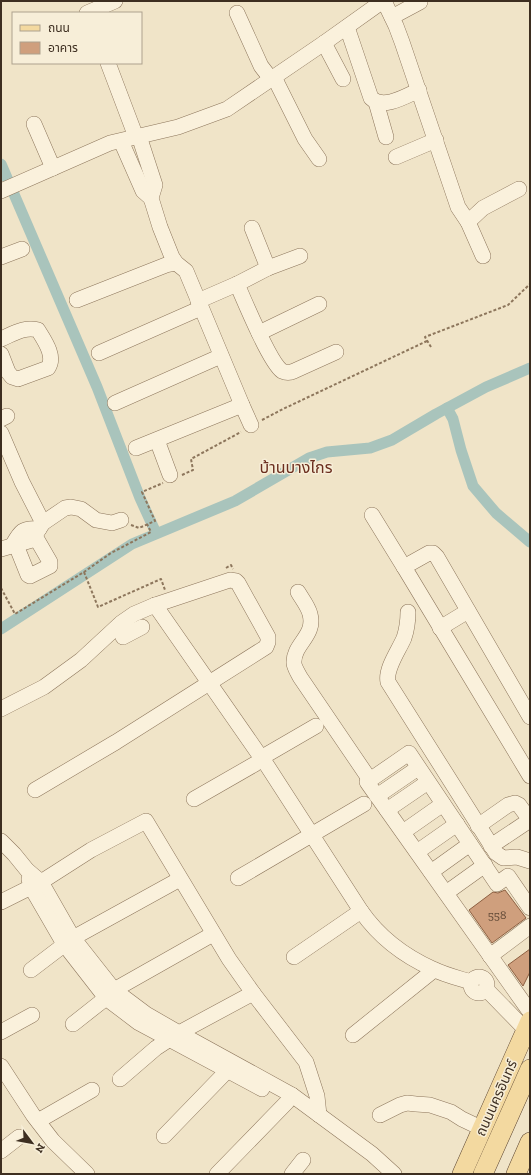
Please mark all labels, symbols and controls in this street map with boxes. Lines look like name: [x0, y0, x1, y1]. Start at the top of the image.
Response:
legend: [12, 12, 142, 64]
text: ถนน: [48, 21, 70, 35]
text: อาคาร: [48, 41, 78, 55]
district label: บ้านบางไกร: [260, 458, 333, 477]
house number: 558: [488, 908, 506, 922]
street label: ถนนนครอินทร์: [472, 1057, 521, 1139]
north arrow: [12, 1123, 52, 1163]
text: N: [32, 1141, 48, 1156]

